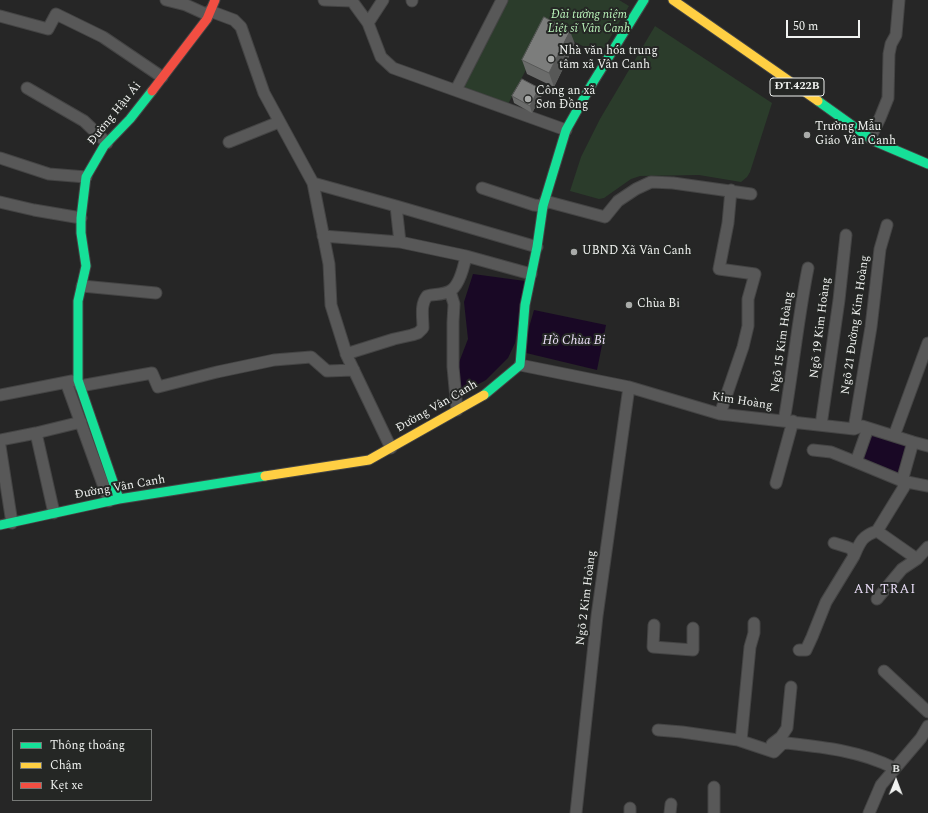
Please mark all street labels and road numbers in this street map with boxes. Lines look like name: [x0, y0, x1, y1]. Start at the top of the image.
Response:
road number: ĐT.422B: [770, 78, 824, 96]
street label: Đường Hậu Ái: [85, 80, 145, 148]
street label: Ngõ 21 Đường Kim Hoàng: [839, 254, 873, 396]
street label: Ngõ 19 Kim Hoàng: [808, 277, 834, 379]
street label: Ngõ 15 Kim Hoàng: [769, 291, 797, 393]
street label: Đường Vân Canh: [394, 378, 480, 436]
street label: Kim Hoàng: [711, 390, 773, 414]
street label: Đường Vân Canh: [74, 473, 166, 503]
street label: Ngõ 2 Kim Hoàng: [574, 550, 600, 646]

